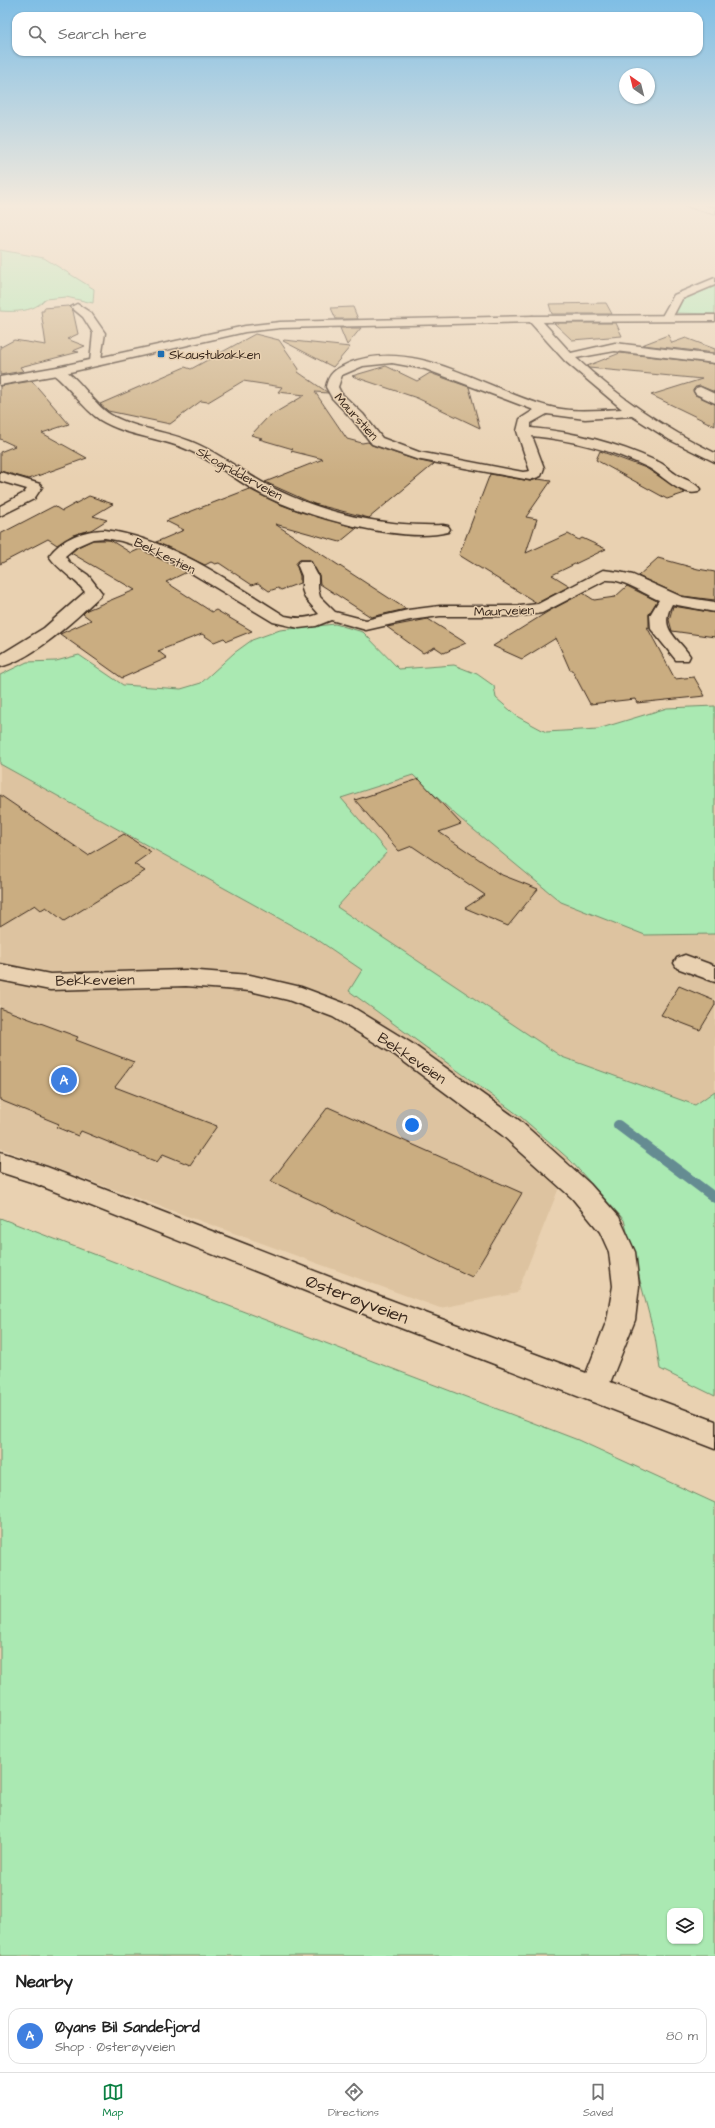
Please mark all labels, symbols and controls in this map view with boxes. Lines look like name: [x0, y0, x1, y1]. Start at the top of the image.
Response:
search box: [12, 12, 703, 56]
icon: search: [26, 23, 48, 45]
text: Search here: [58, 24, 147, 45]
north arrow: [619, 68, 655, 104]
place label: Skaustubakken: [169, 346, 261, 364]
marker: Skaustubakken: [156, 349, 166, 359]
street label: Maurstien: [330, 389, 383, 445]
street label: Skogridderveien: [193, 443, 286, 506]
street label: Bekkestien: [131, 533, 199, 579]
street label: Maurveien: [474, 601, 535, 621]
street label: Bekkeveien: [55, 969, 135, 992]
street label: Bekkeveien: [373, 1028, 451, 1090]
pin: A: [51, 1065, 77, 1095]
your location: [402, 1115, 422, 1135]
street label: Østerøyveien: [301, 1268, 412, 1332]
map controls: [667, 1908, 703, 1944]
button: layers: [667, 1908, 703, 1944]
text: Nearby: [16, 1970, 73, 1994]
text: Øyans Bil Sandefjord: [55, 2017, 200, 2038]
text: A: [26, 2027, 34, 2045]
text: 80 m: [666, 2027, 698, 2045]
text: Shop · Østerøyveien: [55, 2038, 175, 2056]
tab: Map: [102, 2081, 124, 2120]
tab: Directions: [328, 2081, 379, 2120]
tab: Saved: [583, 2081, 613, 2120]

